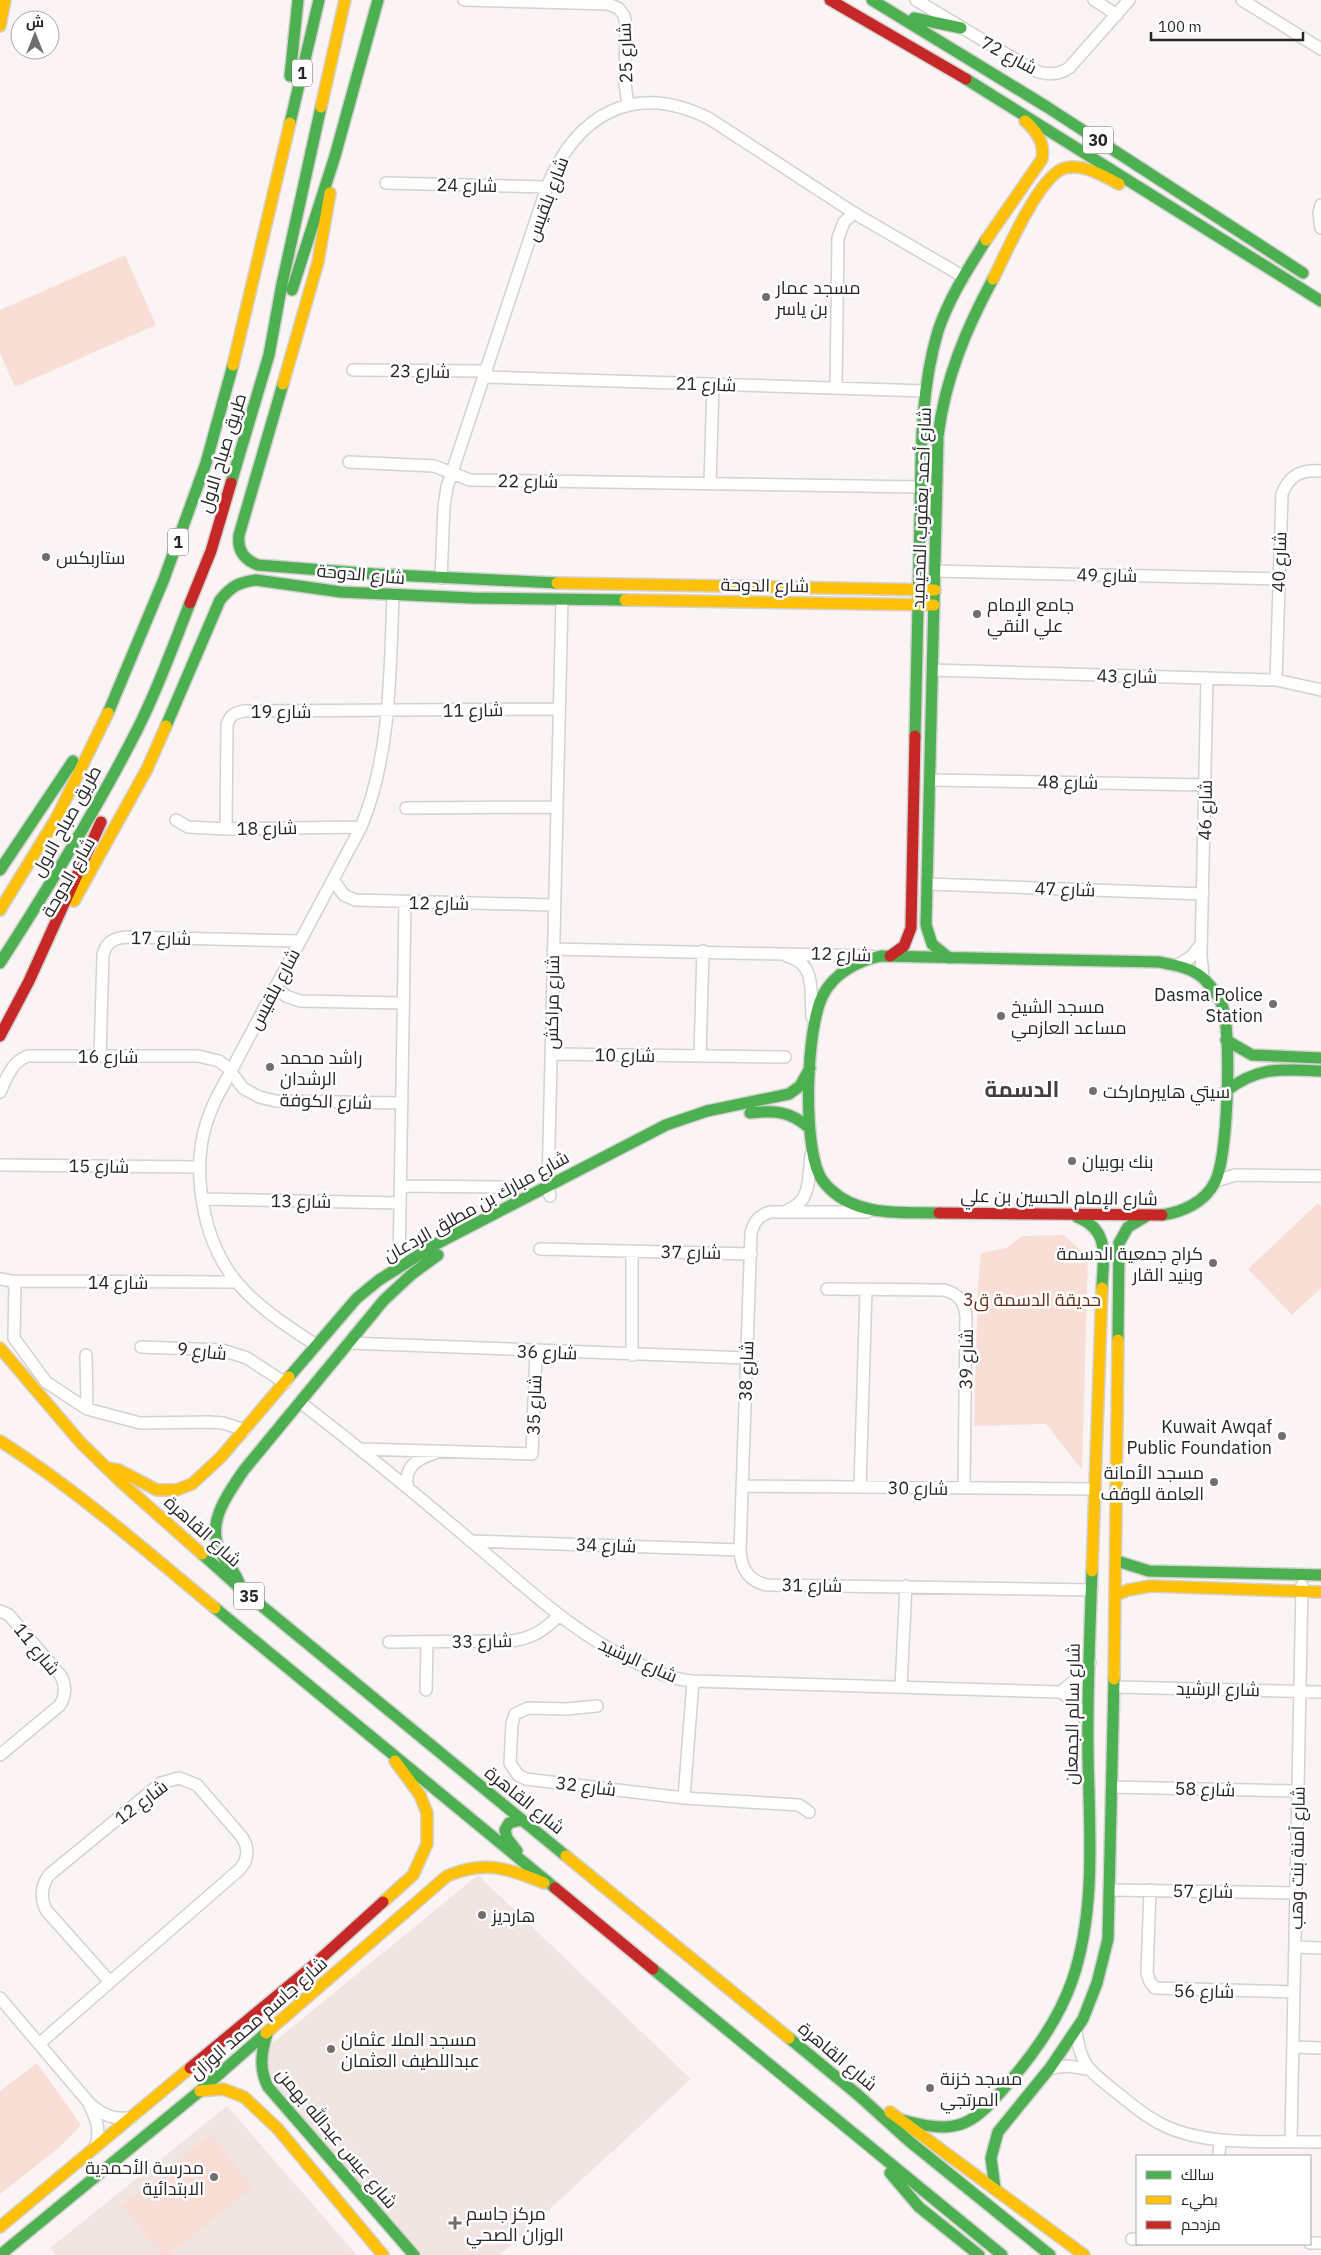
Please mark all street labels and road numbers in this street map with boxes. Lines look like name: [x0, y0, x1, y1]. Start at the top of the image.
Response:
street label: شارع 25: [612, 22, 639, 84]
street label: شارع 72: [976, 31, 1041, 80]
road number: 1: [292, 59, 312, 86]
road number: 30: [1083, 126, 1113, 154]
street label: شارع بلقيس: [520, 153, 575, 245]
street label: شارع 24: [436, 173, 498, 198]
street label: شارع 23: [389, 359, 451, 384]
street label: شارع 21: [675, 371, 737, 398]
street label: طريق صباح الاول: [193, 391, 252, 516]
street label: شارع أحمد يعقوب المحيميد: [906, 407, 937, 609]
street label: شارع 22: [497, 469, 559, 494]
road number: 1: [168, 528, 188, 556]
street label: شارع 40: [1266, 531, 1293, 593]
street label: شارع الدوحة: [316, 559, 406, 590]
street label: شارع 49: [1076, 563, 1138, 588]
street label: شارع الدوحة: [720, 573, 810, 598]
street label: شارع 43: [1096, 664, 1158, 689]
street label: شارع 11: [442, 698, 504, 723]
street label: شارع 19: [251, 700, 311, 724]
street label: طريق صباح الاول: [26, 761, 107, 881]
street label: شارع 48: [1037, 770, 1099, 795]
street label: شارع 46: [1193, 779, 1218, 841]
street label: شارع 18: [236, 816, 298, 841]
street label: شارع الدوحة: [36, 833, 101, 922]
street label: شارع 47: [1034, 876, 1096, 903]
street label: شارع 12: [408, 891, 470, 916]
street label: شارع 17: [130, 926, 192, 951]
street label: شارع 12: [810, 941, 872, 968]
street label: شارع بلقيس: [243, 944, 306, 1034]
street label: شارع مراكش: [540, 955, 565, 1050]
street label: شارع 10: [594, 1043, 656, 1068]
street label: شارع 16: [78, 1045, 138, 1069]
street label: شارع الكوفة: [279, 1088, 373, 1115]
street label: شارع مبارك بن مطلق الردعان: [379, 1145, 573, 1268]
street label: شارع 15: [68, 1154, 130, 1179]
street label: شارع الإمام الحسين بن علي: [960, 1184, 1158, 1213]
street label: شارع 13: [270, 1189, 332, 1214]
street label: شارع 37: [660, 1240, 722, 1265]
street label: شارع 14: [88, 1271, 148, 1295]
street label: شارع 39: [954, 1328, 979, 1390]
street label: شارع 9: [176, 1337, 228, 1366]
street label: شارع 36: [516, 1339, 578, 1366]
street label: شارع 38: [733, 1340, 760, 1402]
street label: شارع 35: [521, 1374, 548, 1436]
street label: شارع 30: [887, 1476, 949, 1501]
street label: شارع القاهرة: [159, 1490, 246, 1572]
street label: شارع 34: [575, 1532, 637, 1559]
street label: شارع 31: [781, 1573, 843, 1598]
road number: 35: [234, 1582, 264, 1610]
street label: شارع 11: [8, 1618, 65, 1680]
street label: شارع 33: [451, 1629, 513, 1654]
street label: شارع الرشيد: [594, 1632, 681, 1689]
street label: شارع سالم الجمعان: [1059, 1643, 1086, 1785]
street label: شارع الرشيد: [1176, 1677, 1260, 1702]
street label: شارع القاهرة: [480, 1761, 570, 1840]
street label: شارع 32: [554, 1771, 618, 1802]
street label: شارع 12: [110, 1775, 173, 1830]
street label: شارع 58: [1174, 1776, 1236, 1803]
street label: شارع آمنة بنت وهب: [1284, 1786, 1311, 1930]
street label: شارع 57: [1172, 1879, 1234, 1904]
street label: شارع جاسم محمد الوزان: [184, 1952, 332, 2085]
street label: شارع 56: [1173, 1979, 1235, 2004]
street label: شارع القاهرة: [793, 2016, 882, 2096]
street label: شارع عيس عبدالله بهمن: [271, 2063, 403, 2214]

